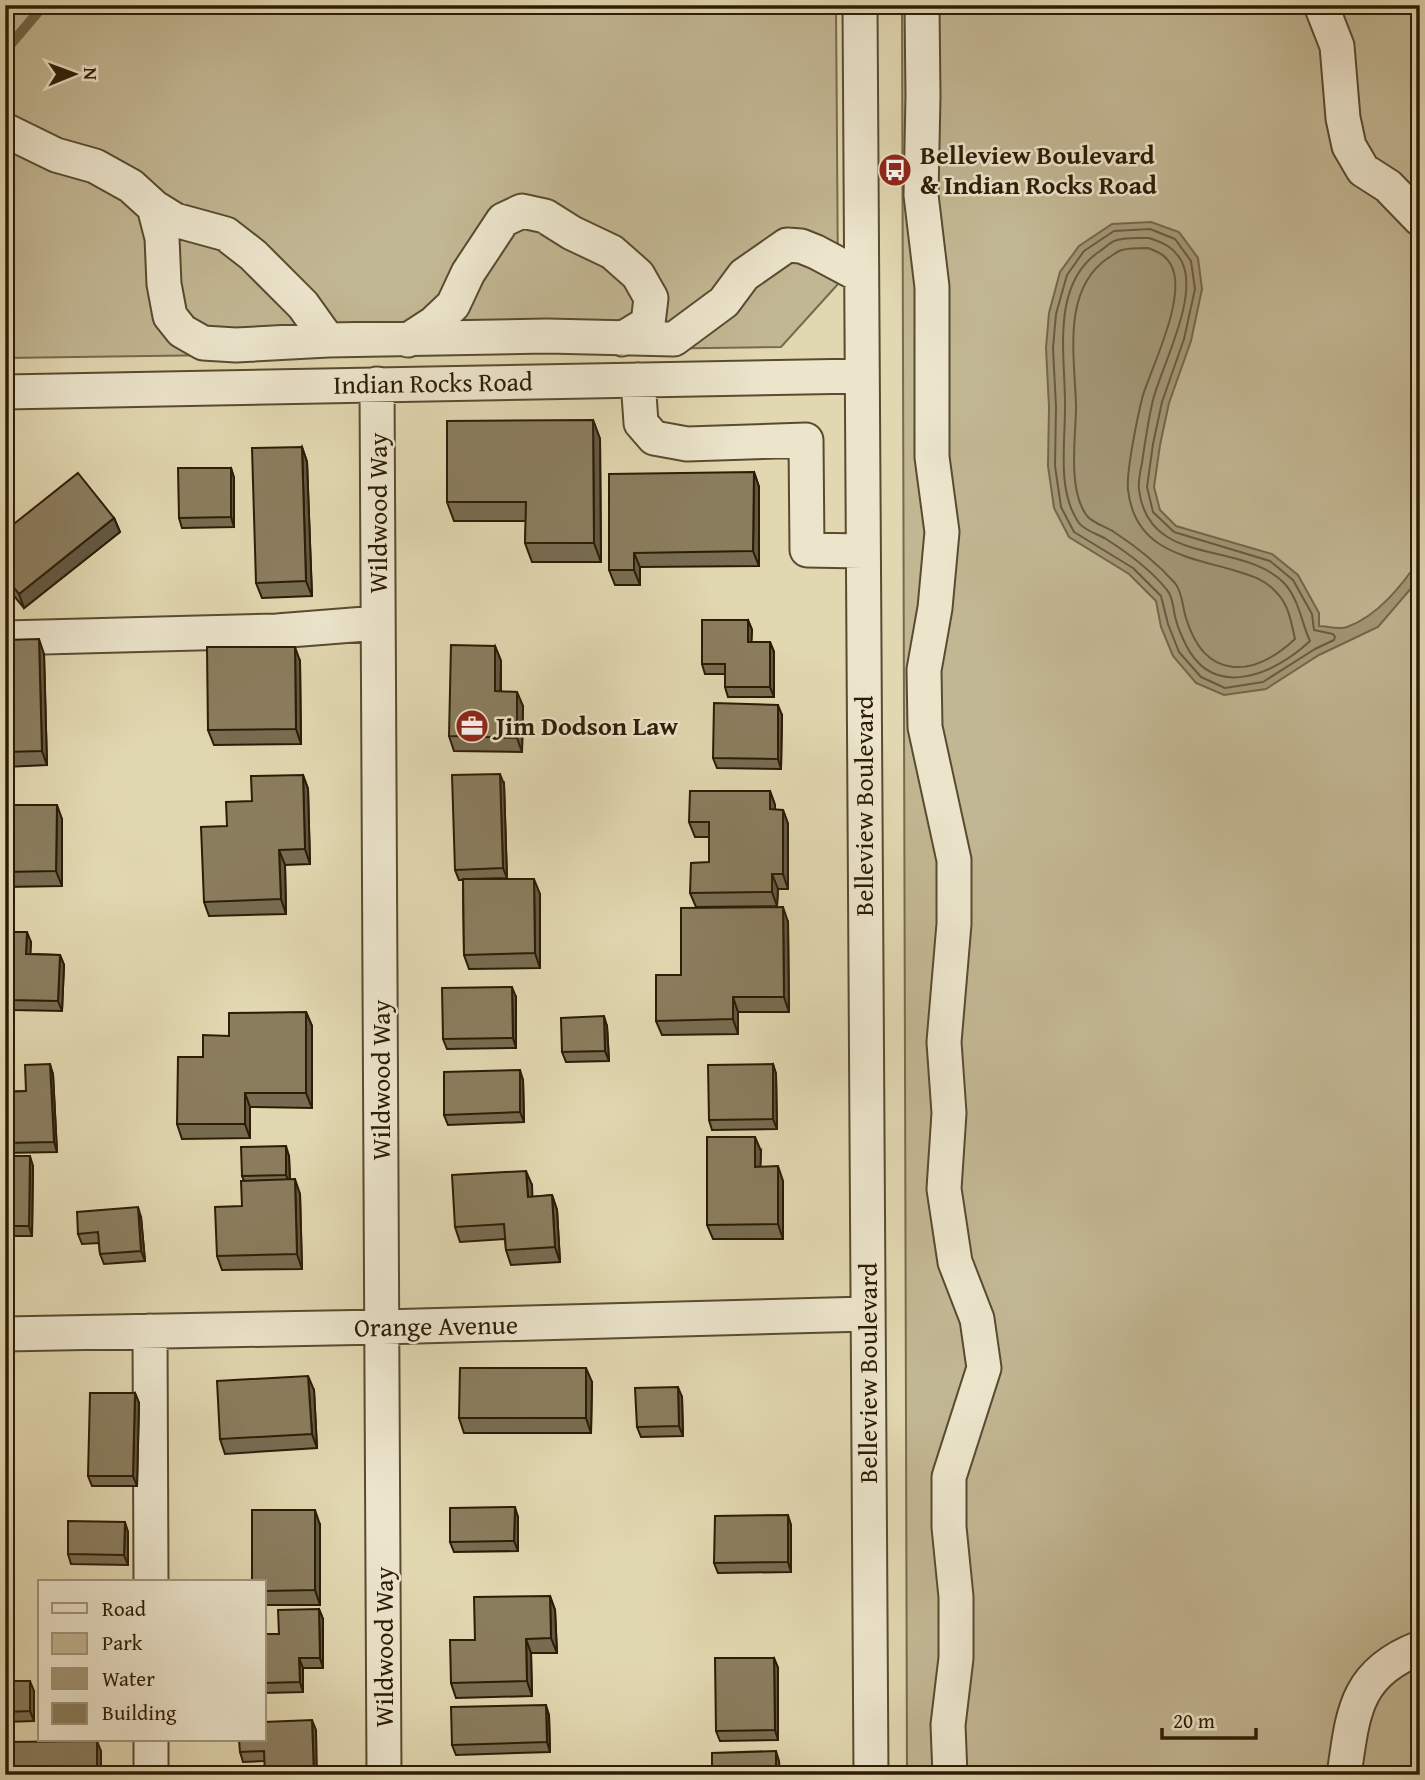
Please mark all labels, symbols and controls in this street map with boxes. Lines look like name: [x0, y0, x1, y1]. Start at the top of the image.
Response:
north arrow: [38, 38, 108, 108]
text: N: [77, 67, 105, 81]
place label: Belleview Boulevard & Indian Rocks Road: [920, 135, 1157, 204]
bus stop icon: Belleview Boulevard & Indian Rocks Road: [876, 151, 914, 189]
street label: Indian Rocks Road: [333, 361, 533, 404]
street label: Wildwood Way: [358, 432, 397, 594]
street label: Belleview Boulevard: [844, 695, 883, 917]
place label: Jim Dodson Law: [492, 706, 678, 745]
office icon: Jim Dodson Law: [453, 707, 491, 745]
street label: Wildwood Way: [361, 999, 400, 1161]
street label: Belleview Boulevard: [848, 1262, 887, 1484]
street label: Orange Avenue: [354, 1305, 518, 1346]
street label: Wildwood Way: [364, 1566, 403, 1728]
legend: [38, 1580, 266, 1742]
text: Road: [102, 1593, 147, 1624]
text: Park: [102, 1627, 143, 1658]
text: Water: [102, 1663, 155, 1694]
scale bar: [1162, 1696, 1257, 1740]
text: Building: [102, 1697, 177, 1728]
text: 20 m: [1173, 1705, 1215, 1736]

